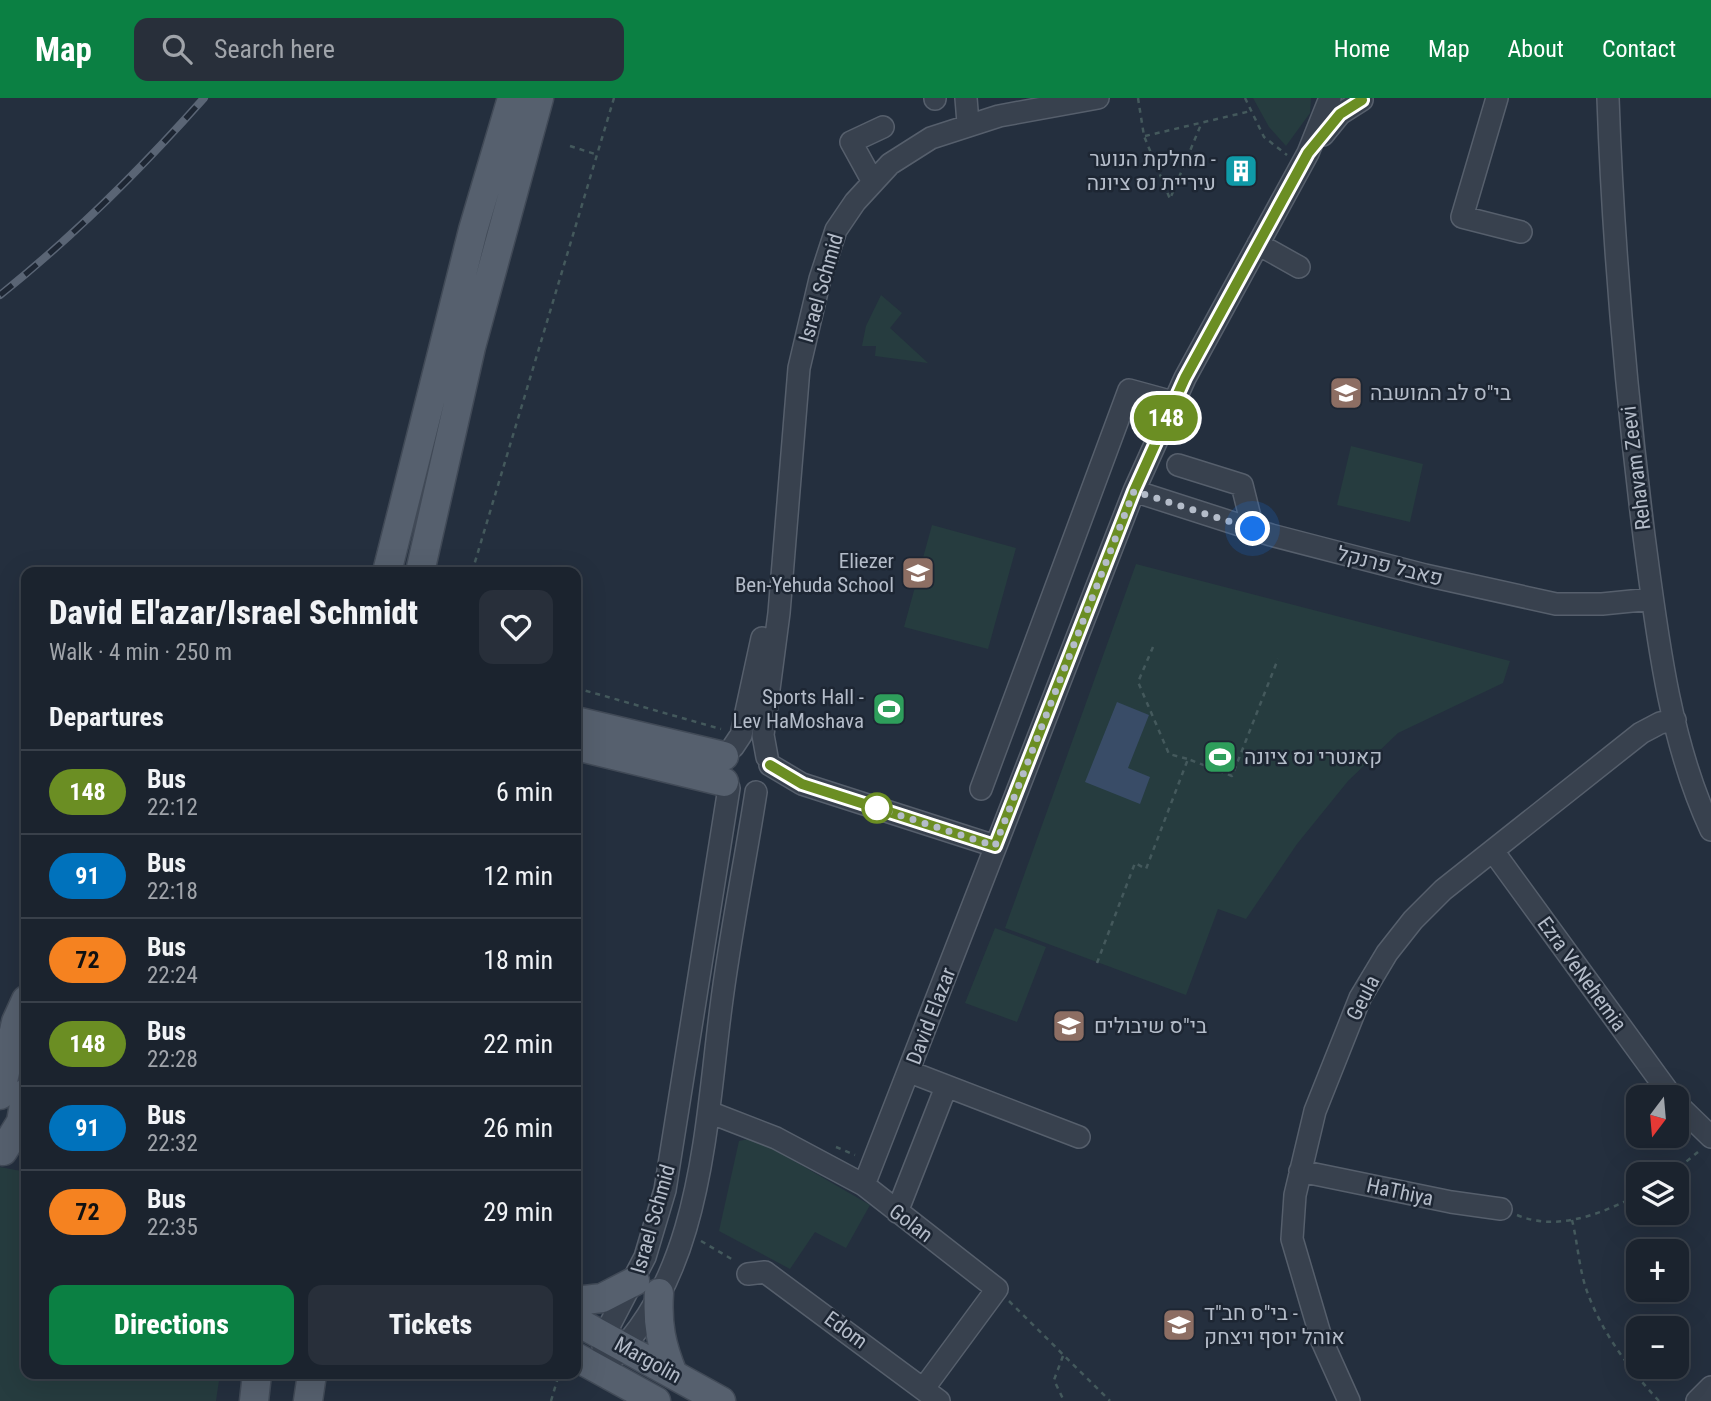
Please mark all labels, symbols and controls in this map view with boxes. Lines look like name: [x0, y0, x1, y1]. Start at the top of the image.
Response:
search box: [134, 18, 624, 81]
text: Map: [35, 30, 92, 69]
icon: search: [158, 30, 196, 68]
text: Search here: [214, 34, 335, 64]
text: Home: [1334, 35, 1390, 63]
text: Map: [1428, 35, 1470, 63]
text: About: [1508, 35, 1564, 63]
text: Contact: [1602, 35, 1676, 63]
place label: מחלקת הנוער - עיריית נס ציונה: [1087, 147, 1216, 195]
building icon: מחלקת הנוער - עיריית נס ציונה: [1222, 152, 1260, 190]
street label: Israel Schmid: [794, 231, 848, 345]
school or university icon: בי"ס לב המושבה: [1327, 374, 1365, 412]
place label: בי"ס לב המושבה: [1370, 381, 1511, 405]
line badge: 148: [1126, 395, 1206, 441]
text: 148: [1148, 404, 1184, 432]
street label: Rehavam Zeevi: [1616, 405, 1656, 531]
your location: [1235, 511, 1270, 546]
street label: פאבל פרנקל: [1335, 541, 1445, 591]
place label: Eliezer Ben-Yehuda School: [735, 549, 894, 597]
school or university icon: Eliezer Ben-Yehuda School: [899, 554, 937, 592]
button: heart: [479, 590, 553, 664]
text: David El'azar/Israel Schmidt: [49, 593, 418, 632]
text: Walk · 4 min · 250 m: [49, 639, 232, 666]
place label: Sports Hall - Lev HaMoshava: [733, 685, 864, 733]
sports icon: Sports Hall - Lev HaMoshava: [870, 690, 908, 728]
text: Departures: [49, 702, 164, 732]
sports icon: קאנטרי נס ציונה: [1201, 738, 1239, 776]
place label: קאנטרי נס ציונה: [1244, 745, 1382, 769]
text: Bus: [147, 764, 186, 794]
text: 6 min: [496, 777, 553, 807]
text: 148: [69, 778, 106, 806]
unlabelled marker: [862, 793, 892, 823]
text: 22:12: [147, 794, 198, 821]
text: Bus: [147, 848, 186, 878]
text: 12 min: [483, 861, 553, 891]
text: 91: [75, 862, 100, 890]
text: 22:18: [147, 878, 198, 905]
street label: Ezra VeNehemia: [1533, 912, 1631, 1036]
text: Bus: [147, 932, 186, 962]
text: 18 min: [483, 945, 553, 975]
text: 72: [75, 946, 100, 974]
text: 22:24: [147, 962, 198, 989]
street label: David Elazar: [902, 964, 960, 1068]
street label: Geula: [1342, 971, 1384, 1025]
school or university icon: בי"ס שיבולים: [1050, 1007, 1088, 1045]
place label: בי"ס שיבולים: [1094, 1014, 1207, 1038]
text: Bus: [147, 1016, 186, 1046]
text: 22 min: [483, 1029, 553, 1059]
text: 148: [69, 1030, 106, 1058]
text: 22:28: [147, 1046, 198, 1073]
north arrow: [1626, 1085, 1689, 1148]
map controls: [1626, 1085, 1689, 1379]
text: Bus: [147, 1100, 186, 1130]
text: 26 min: [483, 1113, 553, 1143]
text: 91: [75, 1114, 100, 1142]
text: 22:32: [147, 1130, 198, 1157]
street label: Israel Schmid: [626, 1162, 680, 1276]
button: layers: [1626, 1162, 1689, 1225]
street label: HaThiya: [1364, 1173, 1436, 1211]
text: Bus: [147, 1184, 186, 1214]
text: 29 min: [483, 1197, 553, 1227]
text: 72: [75, 1198, 100, 1226]
street label: Golan: [885, 1199, 937, 1247]
text: 22:35: [147, 1214, 198, 1241]
button: +: [1626, 1239, 1689, 1302]
button: Directions: [49, 1285, 294, 1365]
button: Tickets: [308, 1285, 553, 1365]
place label: בי"ס חב"ד - אוהל יוסף ויצחק: [1204, 1301, 1345, 1349]
street label: Edom: [820, 1306, 872, 1354]
school or university icon: בי"ס חב"ד - אוהל יוסף ויצחק: [1160, 1306, 1198, 1344]
button: −: [1626, 1316, 1689, 1379]
street label: Margolin: [610, 1332, 686, 1388]

